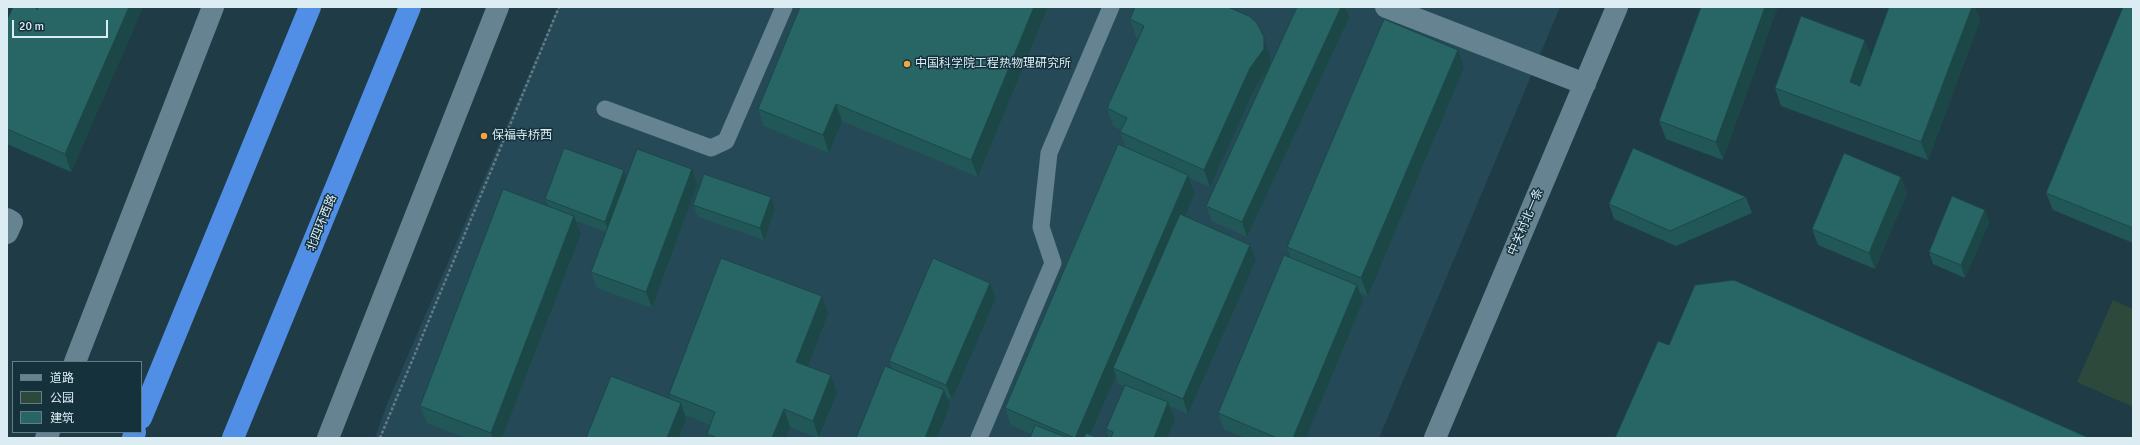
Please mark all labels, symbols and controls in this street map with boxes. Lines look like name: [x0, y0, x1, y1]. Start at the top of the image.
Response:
scale bar: [14, 12, 110, 38]
text: 20 m: [19, 19, 44, 34]
place label: 中国科学院工程热物理研究所: [915, 57, 1071, 71]
marker: 中国科学院工程热物理研究所: [902, 59, 912, 69]
place label: 保福寺桥西: [492, 129, 552, 143]
marker: 保福寺桥西: [479, 131, 489, 141]
street label: 中关村北一条: [1505, 186, 1547, 258]
street label: 北四环西路: [304, 192, 340, 254]
legend: [12, 361, 142, 433]
text: 道路: [50, 371, 74, 386]
text: 公园: [50, 391, 74, 406]
text: 建筑: [50, 411, 74, 426]

